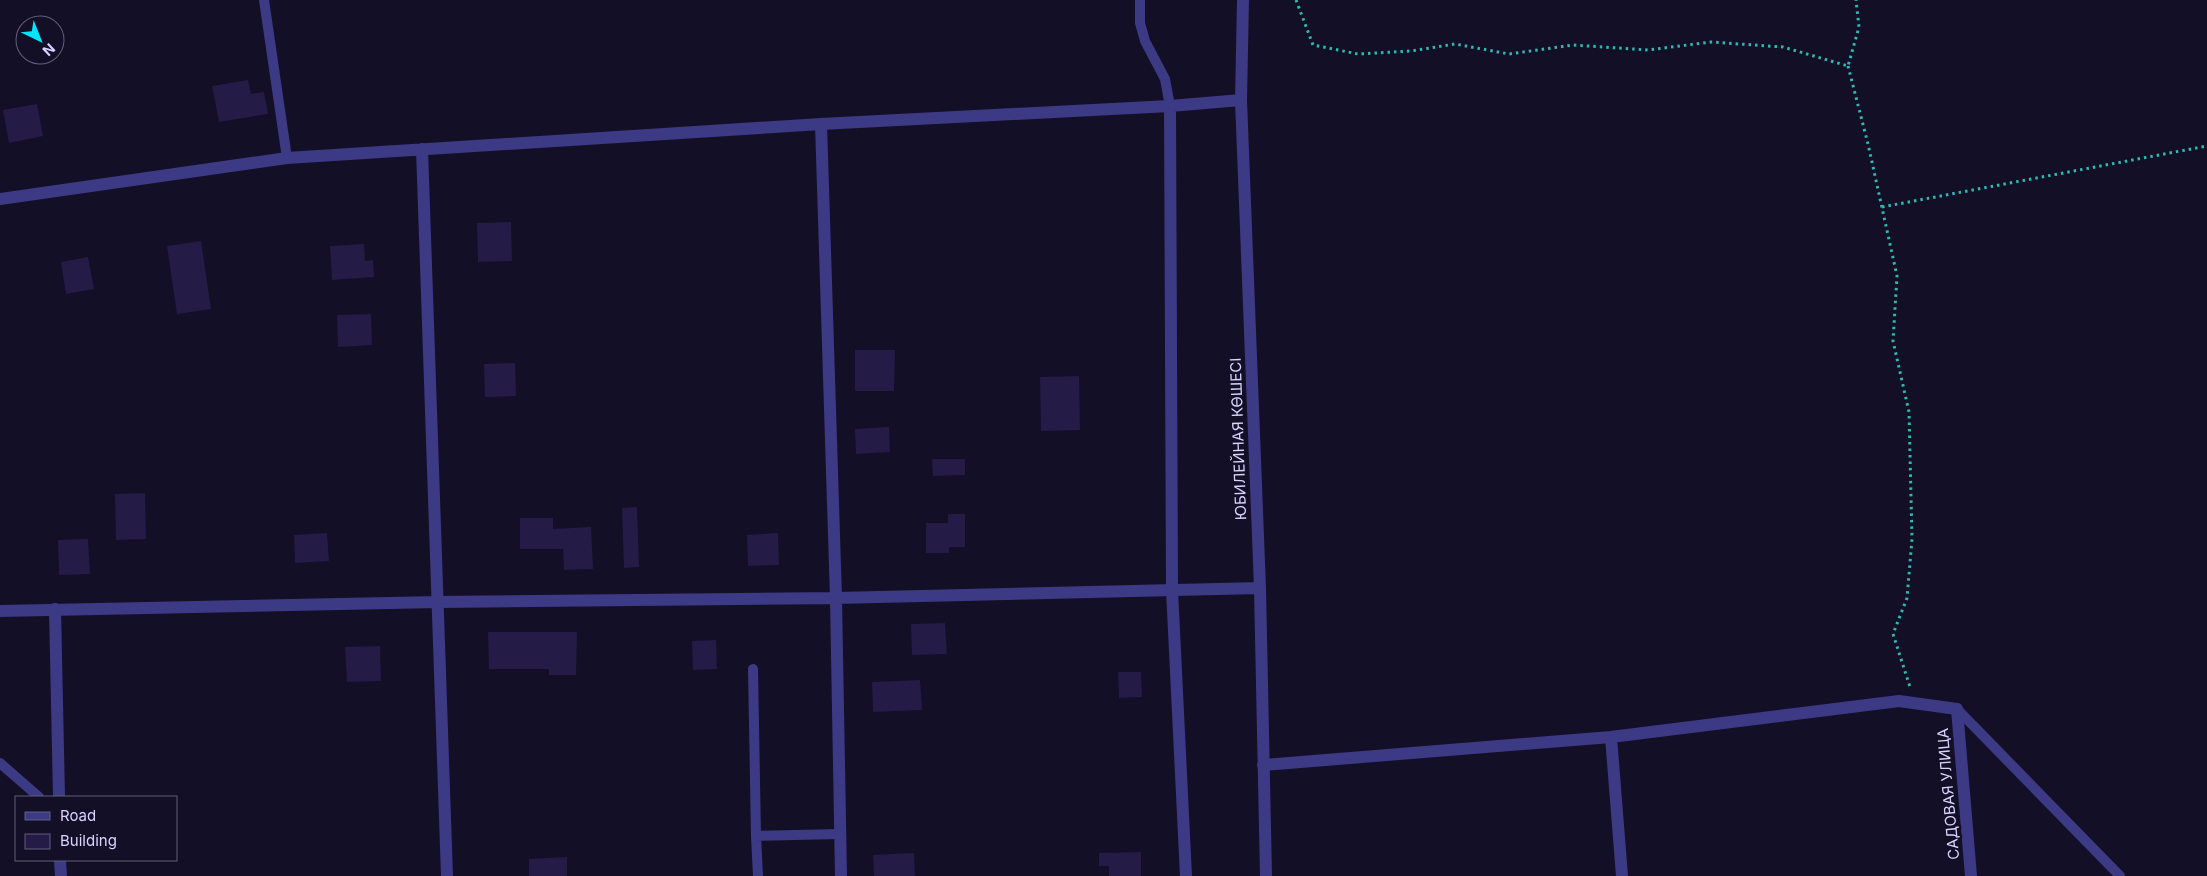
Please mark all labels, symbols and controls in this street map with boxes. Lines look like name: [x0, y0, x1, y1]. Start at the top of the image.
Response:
north arrow: [15, 15, 65, 65]
text: N: [40, 40, 59, 60]
street label: ЮБИЛЕЙНАЯ КӨШЕСІ: [1226, 357, 1250, 521]
street label: САДОВАЯ УЛИЦА: [1933, 727, 1963, 861]
legend: [15, 796, 178, 861]
text: Road: [60, 806, 96, 825]
text: Building: [60, 831, 117, 850]

